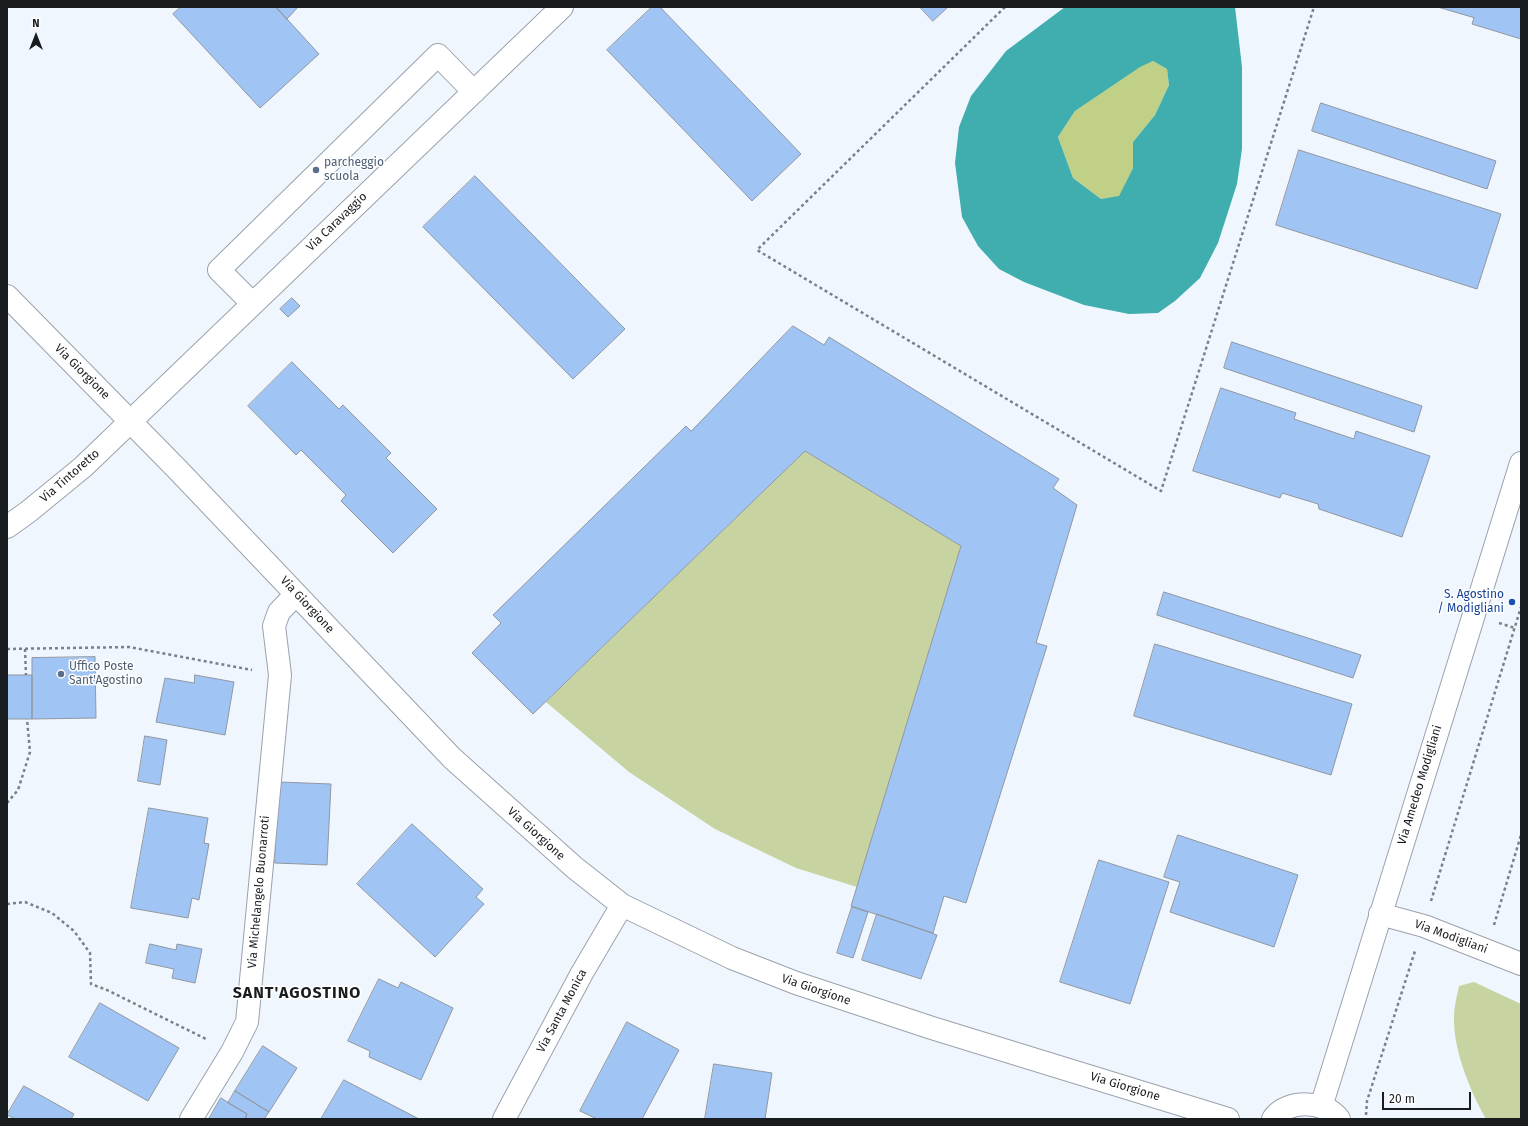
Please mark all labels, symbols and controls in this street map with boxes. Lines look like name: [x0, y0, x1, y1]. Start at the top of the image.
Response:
north arrow: [16, 16, 56, 56]
text: N: [32, 17, 40, 30]
place label: parcheggio scuola: [324, 156, 384, 184]
marker: parcheggio scuola: [311, 165, 321, 175]
street label: Via Caravaggio: [304, 190, 370, 254]
street label: Via Giorgione: [51, 341, 113, 403]
street label: Via Tintoretto: [37, 446, 103, 506]
street label: Via Giorgione: [277, 574, 337, 636]
place label: S. Agostino / Modigliani: [1438, 588, 1504, 616]
marker: S. Agostino / Modigliani: [1507, 597, 1517, 607]
place label: Uffico Poste Sant'Agostino: [69, 660, 143, 688]
marker: Uffico Poste Sant'Agostino: [56, 669, 66, 679]
street label: Via Amedeo Modigliani: [1395, 723, 1445, 847]
street label: Via Giorgione: [504, 804, 568, 864]
street label: Via Michelangelo Buonarroti: [245, 815, 273, 969]
street label: Via Modigliani: [1412, 917, 1490, 957]
street label: Via Santa Monica: [534, 967, 590, 1055]
street label: Via Giorgione: [779, 971, 853, 1009]
district label: SANT'AGOSTINO: [233, 984, 361, 1004]
street label: Via Giorgione: [1088, 1070, 1162, 1104]
scale bar: [1384, 1084, 1473, 1110]
text: 20 m: [1389, 1092, 1415, 1106]

